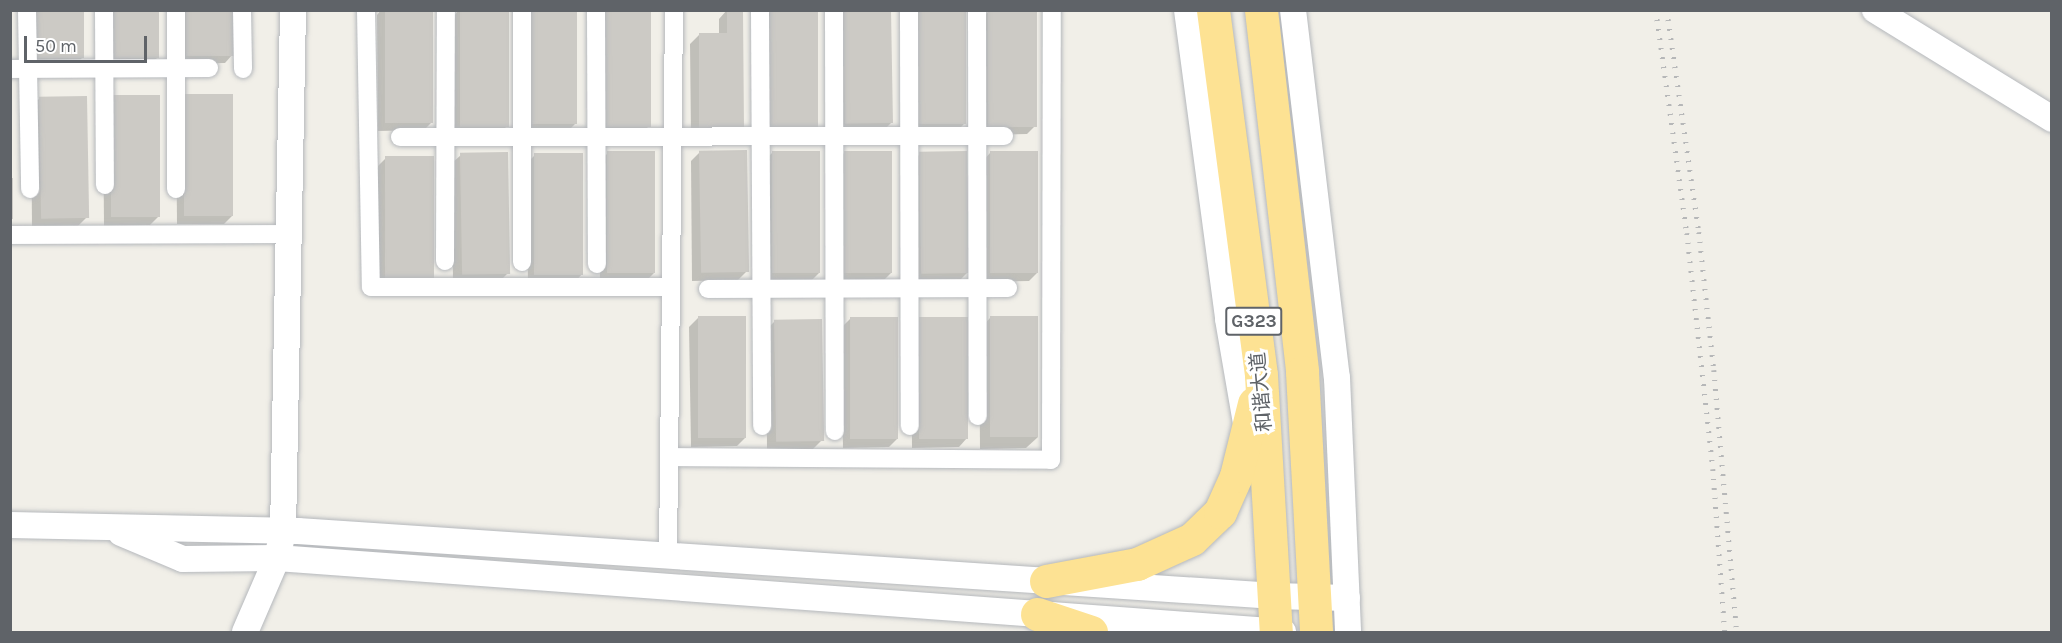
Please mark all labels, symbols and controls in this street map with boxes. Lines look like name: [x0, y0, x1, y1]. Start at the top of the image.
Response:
scale bar: [27, 24, 150, 62]
text: 50 m: [35, 35, 77, 57]
road number: G323: [1224, 306, 1284, 336]
street label: 和谐大道: [1246, 351, 1276, 433]

